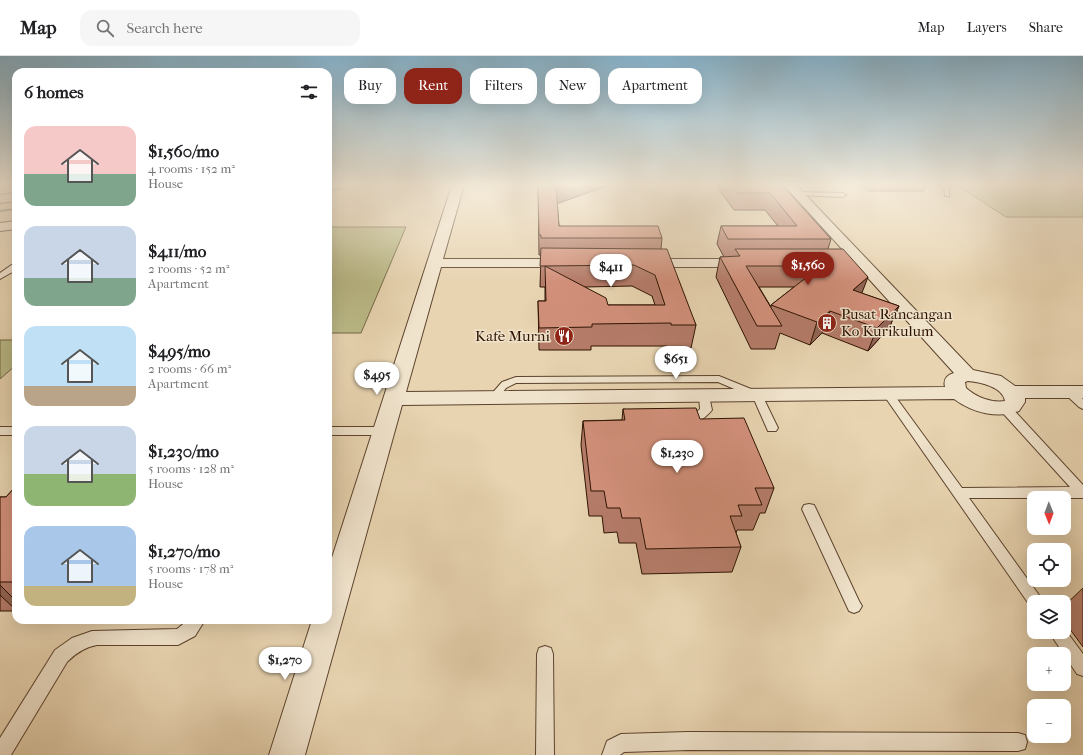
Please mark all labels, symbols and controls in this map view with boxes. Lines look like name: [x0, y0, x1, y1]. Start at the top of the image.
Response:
search box: [80, 10, 360, 46]
text: Map: [20, 17, 56, 39]
icon: search: [94, 17, 116, 39]
text: Search here: [126, 19, 203, 37]
text: Map: [918, 19, 945, 36]
text: Layers: [967, 19, 1007, 36]
text: Share: [1029, 19, 1063, 36]
chip: Buy: [344, 68, 396, 104]
chip: Rent: [404, 68, 462, 104]
chip: Filters: [470, 68, 537, 104]
chip: New: [545, 68, 600, 104]
chip: Apartment: [608, 68, 702, 104]
icon: filters: [298, 81, 320, 103]
text: 6 homes: [24, 82, 84, 102]
text: $1,560/mo: [148, 141, 219, 161]
icon: home: [56, 142, 104, 190]
text: 4 rooms · 152 m²: [148, 161, 235, 176]
text: House: [148, 176, 183, 191]
text: $411/mo: [148, 241, 206, 261]
icon: home: [56, 242, 104, 290]
pin: $1,560: [775, 252, 841, 286]
pin: $411: [587, 254, 635, 288]
text: $1,560: [791, 257, 825, 272]
text: $411: [599, 259, 623, 274]
text: 2 rooms · 52 m²: [148, 261, 229, 276]
text: Apartment: [148, 276, 209, 291]
place label: Pusat Rancangan Ko Kurikulum: [841, 305, 952, 340]
building icon: Pusat Rancangan Ko Kurikulum: [816, 312, 838, 334]
restaurant icon: Kafe Murni: [553, 325, 575, 347]
place label: Kafe Murni: [475, 327, 551, 345]
text: $495/mo: [148, 341, 210, 361]
icon: home: [56, 342, 104, 390]
pin: $651: [652, 346, 700, 380]
text: $651: [664, 351, 688, 366]
text: 2 rooms · 66 m²: [148, 361, 231, 376]
pin: $495: [353, 362, 401, 396]
text: $495: [363, 367, 391, 382]
text: Apartment: [148, 376, 209, 391]
pin: $1,230: [644, 440, 710, 474]
text: $1,230/mo: [148, 441, 219, 461]
icon: home: [56, 442, 104, 490]
text: $1,230: [660, 445, 694, 460]
text: 5 rooms · 128 m²: [148, 461, 234, 476]
text: House: [148, 476, 183, 491]
north arrow: [1027, 491, 1071, 535]
map controls: [1027, 491, 1071, 743]
text: $1,270/mo: [148, 541, 220, 561]
icon: home: [56, 542, 104, 590]
button: locate: [1027, 543, 1071, 587]
text: 5 rooms · 178 m²: [148, 561, 234, 576]
text: House: [148, 576, 183, 591]
button: layers: [1027, 595, 1071, 639]
pin: $1,270: [252, 647, 318, 681]
button: +: [1027, 647, 1071, 691]
text: $1,270: [268, 652, 302, 667]
button: −: [1027, 699, 1071, 743]

